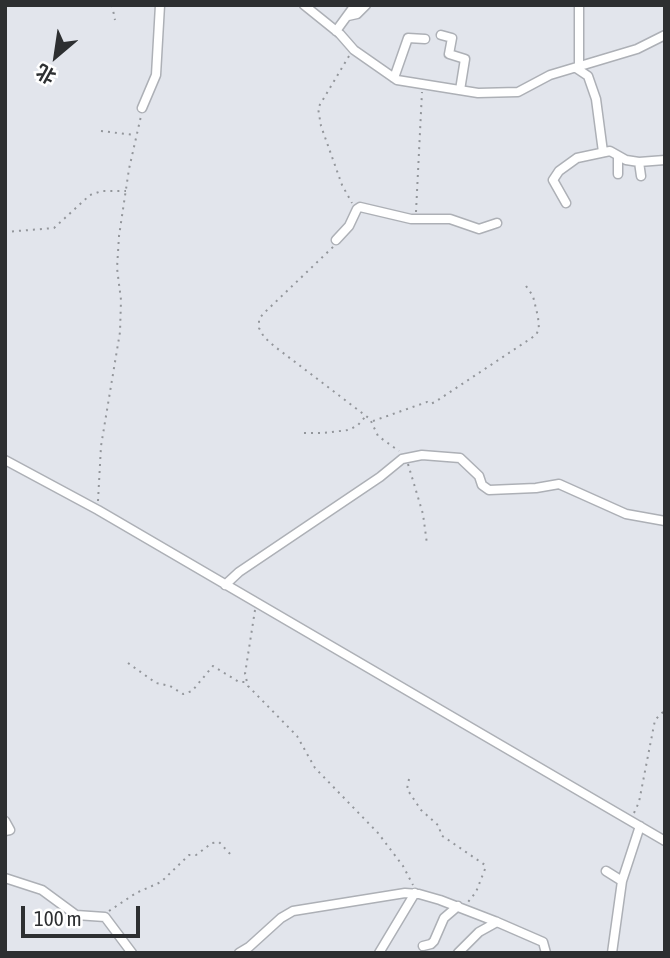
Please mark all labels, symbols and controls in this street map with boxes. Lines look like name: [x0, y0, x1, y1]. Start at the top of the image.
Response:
north arrow: [21, 21, 91, 91]
text: 北: [32, 60, 59, 89]
scale bar: [24, 892, 144, 936]
text: 100 m: [34, 906, 82, 930]

